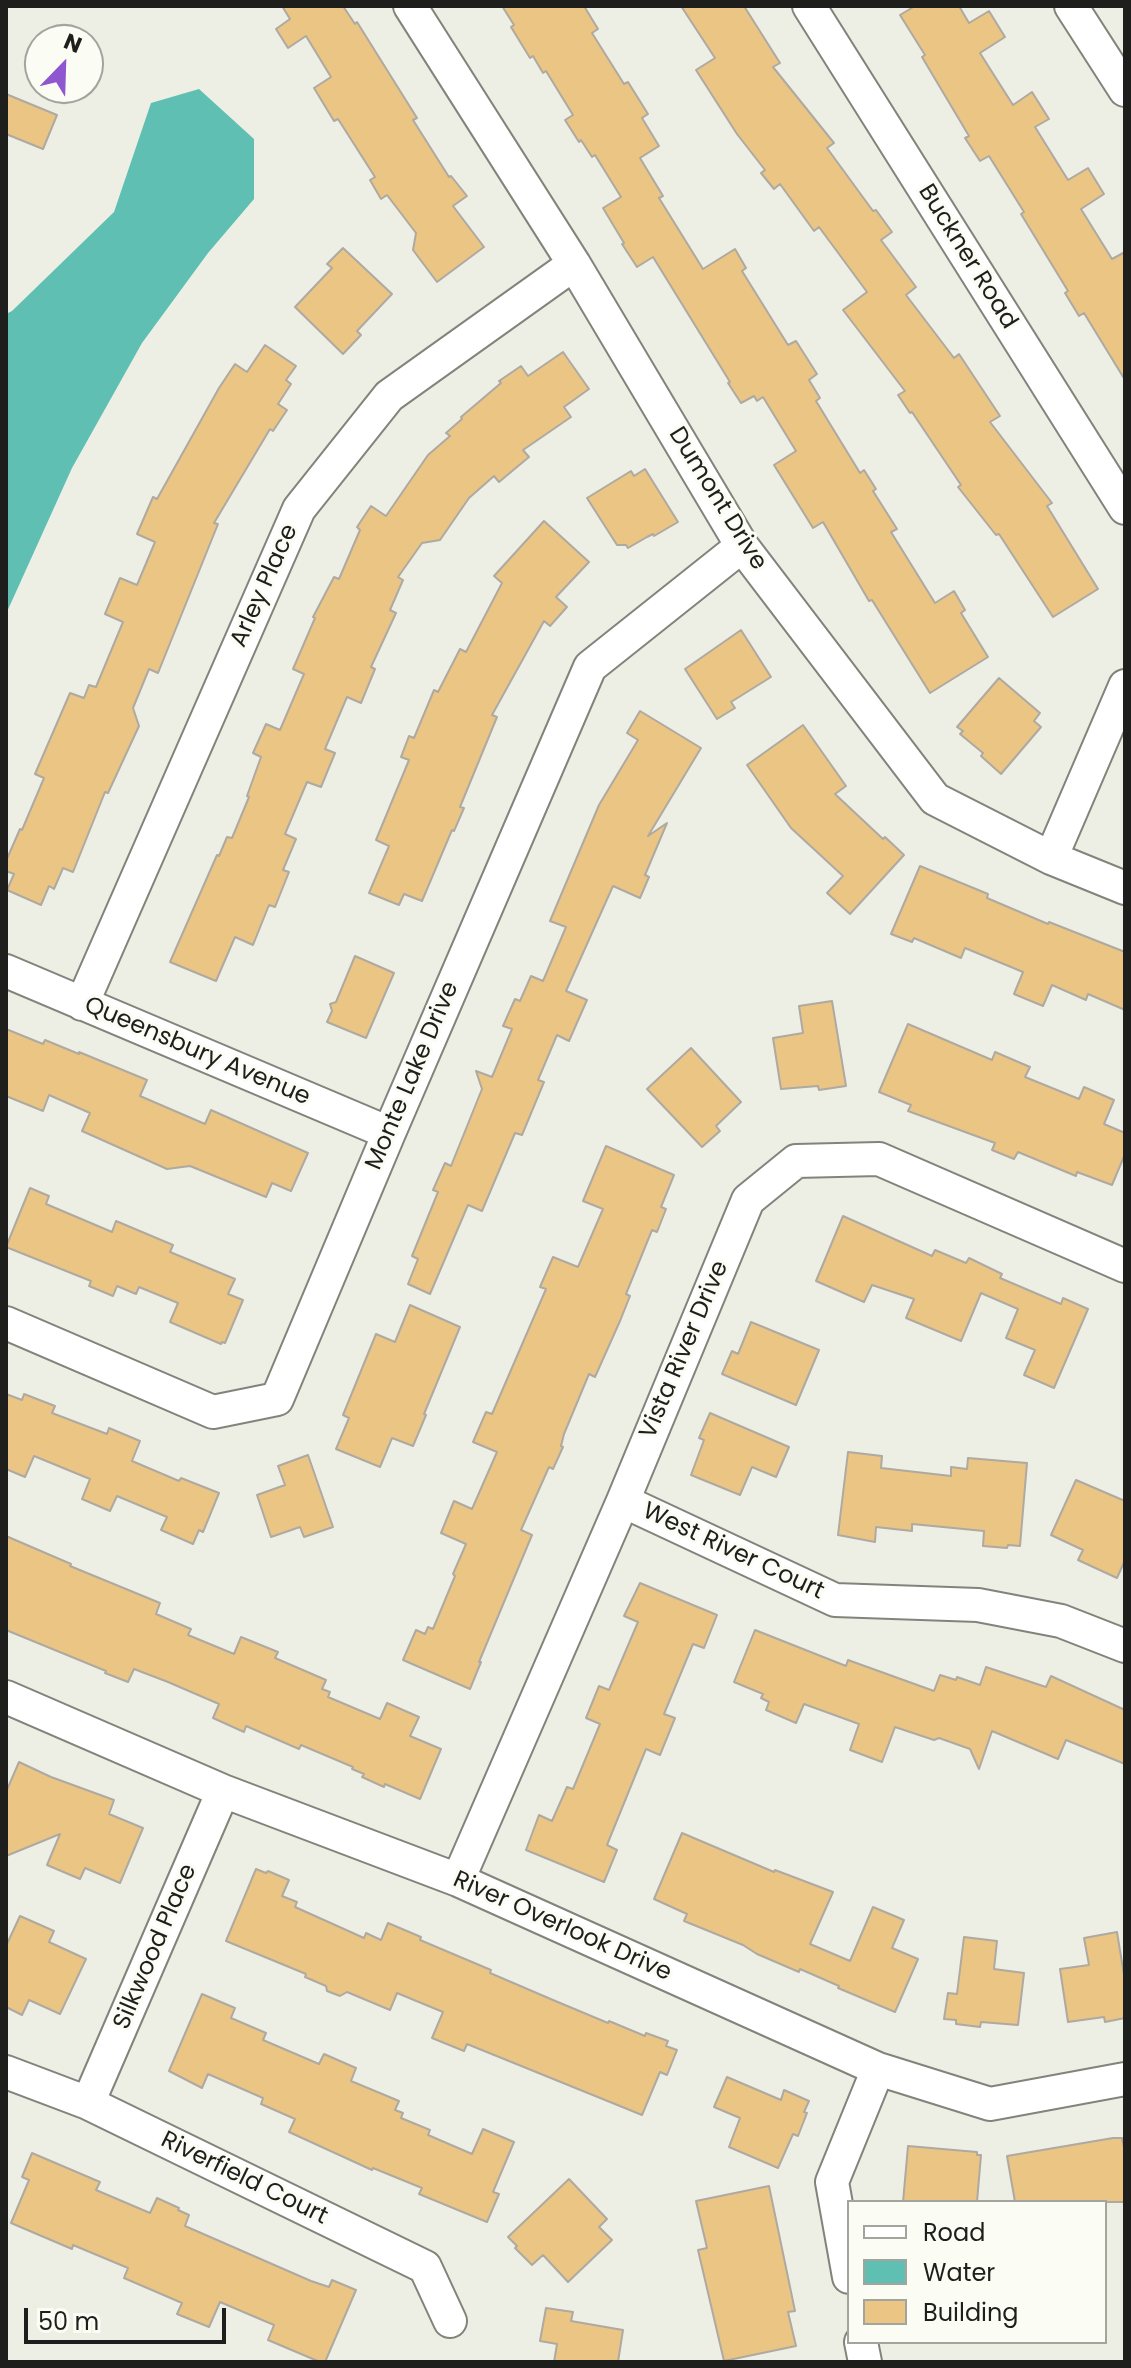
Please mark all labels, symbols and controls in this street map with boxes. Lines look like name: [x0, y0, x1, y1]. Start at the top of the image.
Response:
north arrow: [24, 24, 104, 104]
text: N: [59, 26, 86, 61]
street label: Buckner Road: [911, 179, 1023, 335]
street label: Dumont Drive: [662, 422, 772, 576]
street label: Arley Place: [225, 520, 305, 652]
street label: Monte Lake Drive: [360, 977, 466, 1175]
street label: Queensbury Avenue: [80, 991, 314, 1113]
street label: Vista River Drive: [635, 1257, 735, 1443]
street label: West River Court: [638, 1497, 828, 1607]
street label: Silkwood Place: [108, 1860, 204, 2034]
street label: River Overlook Drive: [448, 1866, 676, 1988]
street label: Riverfield Court: [156, 2126, 332, 2232]
legend: [847, 2200, 1107, 2344]
text: Road: [923, 2216, 985, 2249]
text: Water: [923, 2256, 995, 2289]
scale bar: [28, 2292, 230, 2342]
text: Building: [923, 2296, 1019, 2329]
text: 50 m: [38, 2305, 99, 2338]

